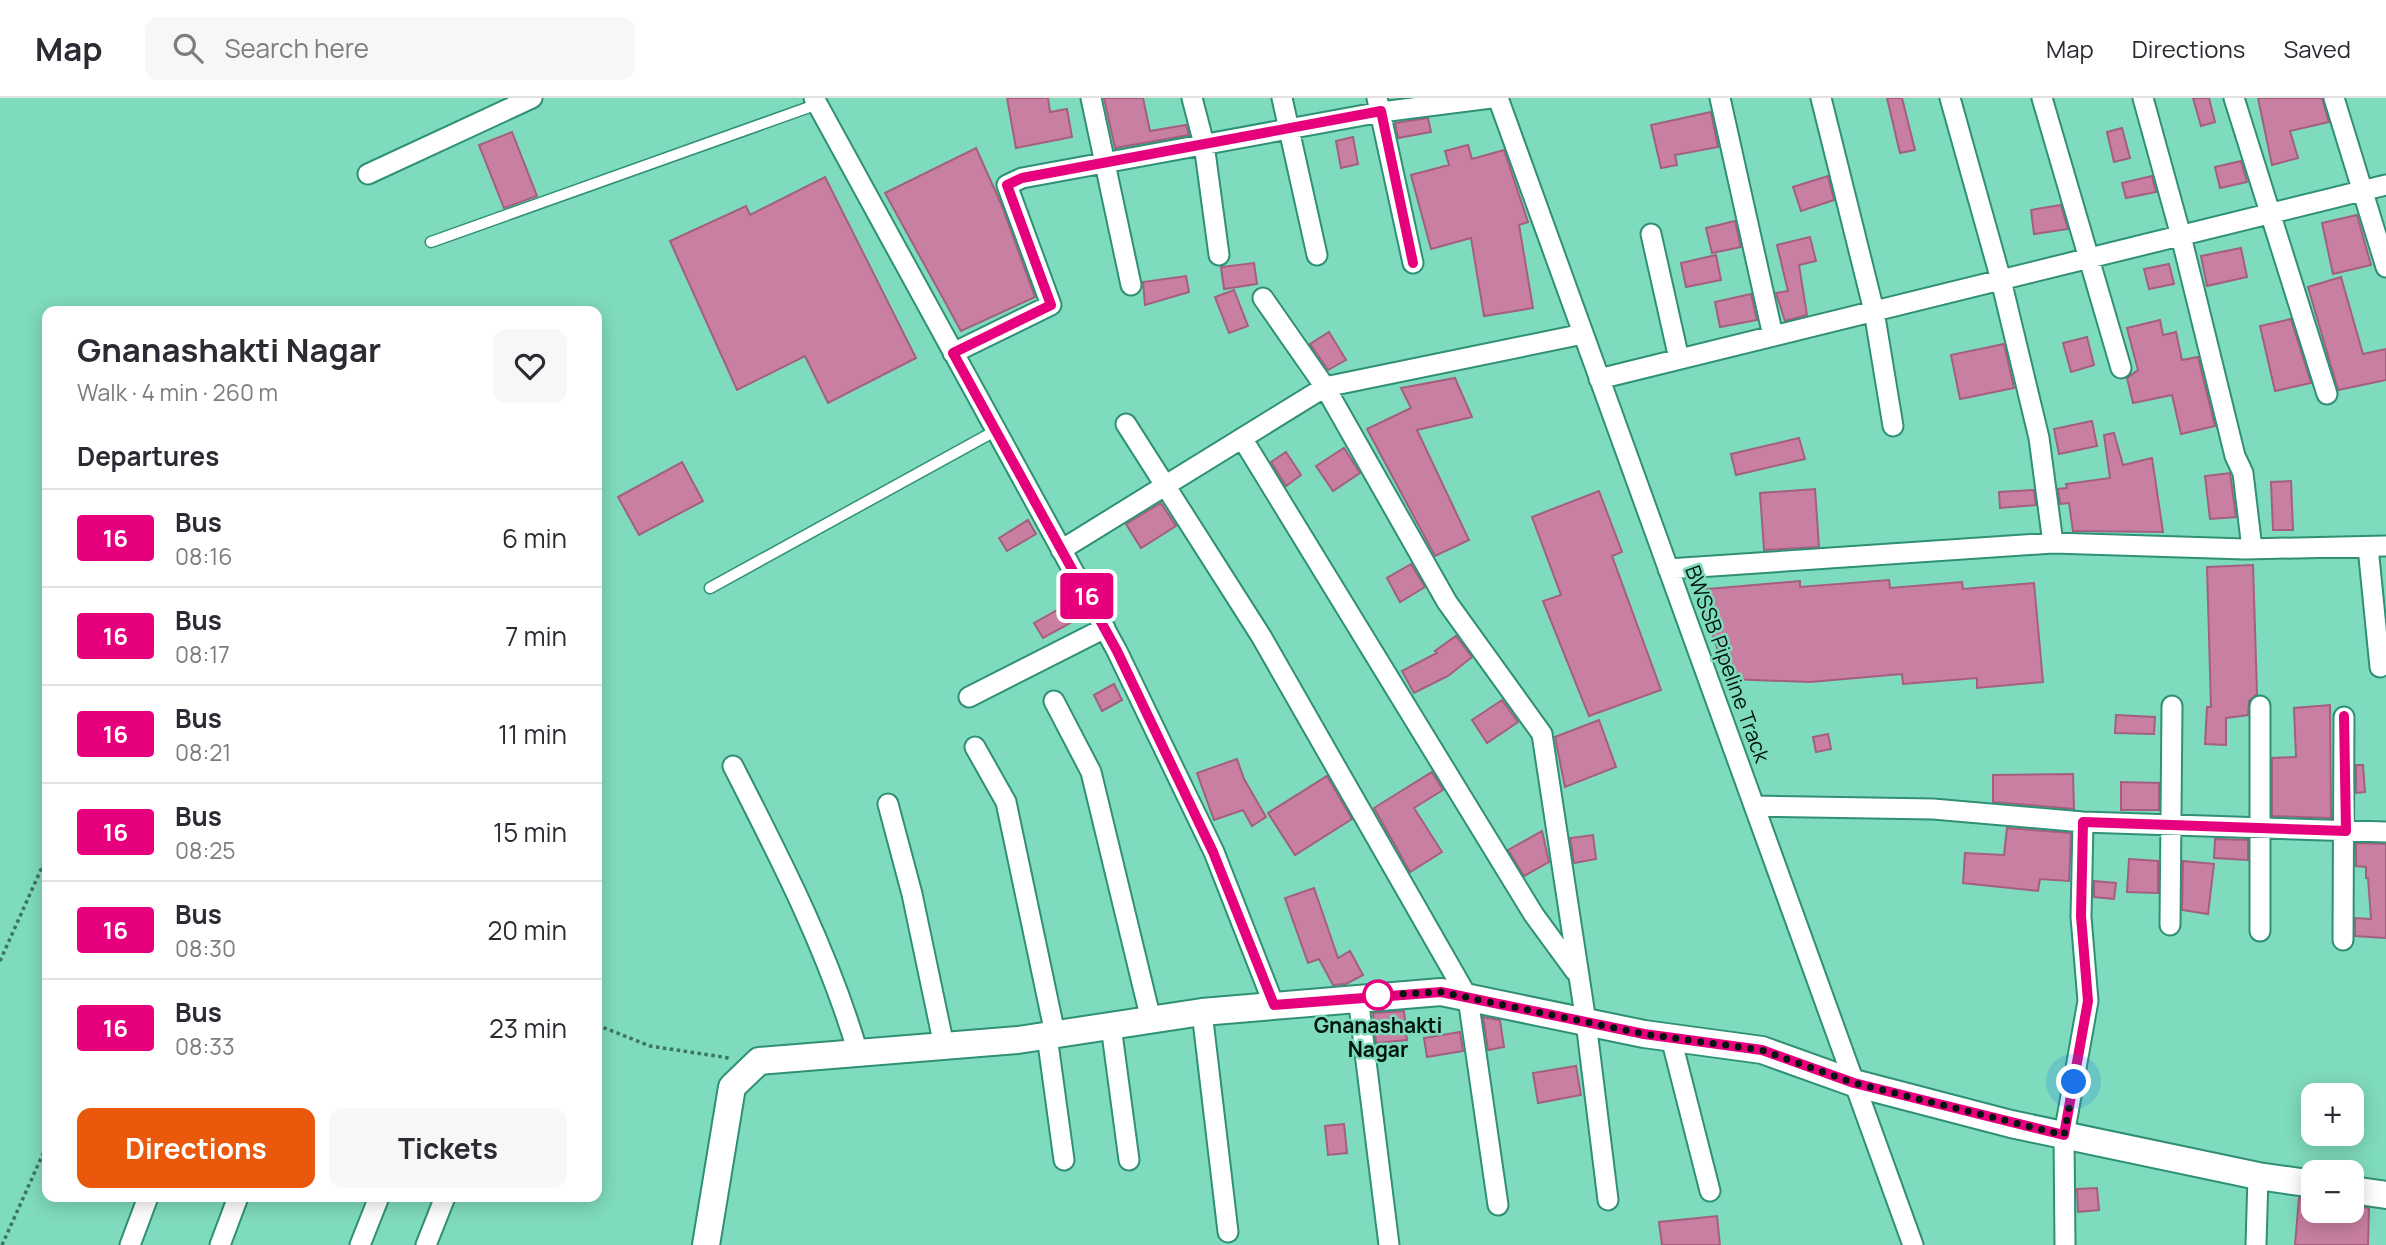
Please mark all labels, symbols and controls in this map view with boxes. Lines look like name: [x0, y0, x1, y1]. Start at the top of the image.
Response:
search box: [145, 17, 635, 80]
text: Map: [35, 26, 103, 71]
icon: search: [169, 29, 207, 67]
text: Search here: [225, 30, 369, 66]
text: Map: [2046, 32, 2094, 65]
text: Directions: [2132, 32, 2245, 65]
text: Saved: [2283, 32, 2351, 65]
text: Gnanashakti Nagar: [77, 327, 381, 372]
button: heart: [493, 329, 567, 403]
text: Walk · 4 min · 260 m: [77, 376, 278, 408]
text: Departures: [77, 438, 219, 474]
text: Bus: [175, 504, 222, 540]
text: 6 min: [502, 520, 567, 556]
text: 16: [103, 521, 128, 554]
text: 08:16: [175, 540, 233, 572]
street label: BWSSB Pipeline Track: [1679, 561, 1777, 767]
line badge: 16: [1056, 573, 1118, 619]
text: 16: [1074, 579, 1100, 612]
text: Bus: [175, 602, 222, 638]
text: 7 min: [505, 618, 567, 654]
text: 16: [103, 619, 128, 652]
text: 08:17: [175, 638, 230, 670]
text: Bus: [175, 700, 222, 736]
text: 11 min: [498, 716, 567, 752]
text: 16: [103, 717, 128, 750]
text: 08:21: [175, 736, 231, 768]
text: Bus: [175, 798, 222, 834]
text: 15 min: [493, 814, 567, 850]
text: 16: [103, 815, 128, 848]
text: 08:25: [175, 834, 236, 866]
text: Bus: [175, 896, 222, 932]
text: 20 min: [488, 912, 567, 948]
text: 16: [103, 913, 128, 946]
text: 08:30: [175, 932, 236, 964]
marker: Gnanashakti Nagar: [1363, 980, 1393, 1010]
text: Bus: [175, 994, 222, 1030]
text: 23 min: [489, 1010, 567, 1046]
text: 16: [103, 1011, 128, 1044]
place label: Gnanashakti Nagar: [1314, 1011, 1442, 1063]
text: 08:33: [175, 1030, 235, 1062]
your location: [2056, 1064, 2091, 1099]
map controls: [2301, 1083, 2364, 1223]
button: +: [2301, 1083, 2364, 1146]
button: Directions: [77, 1108, 315, 1188]
button: Tickets: [329, 1108, 567, 1188]
button: −: [2301, 1160, 2364, 1223]

